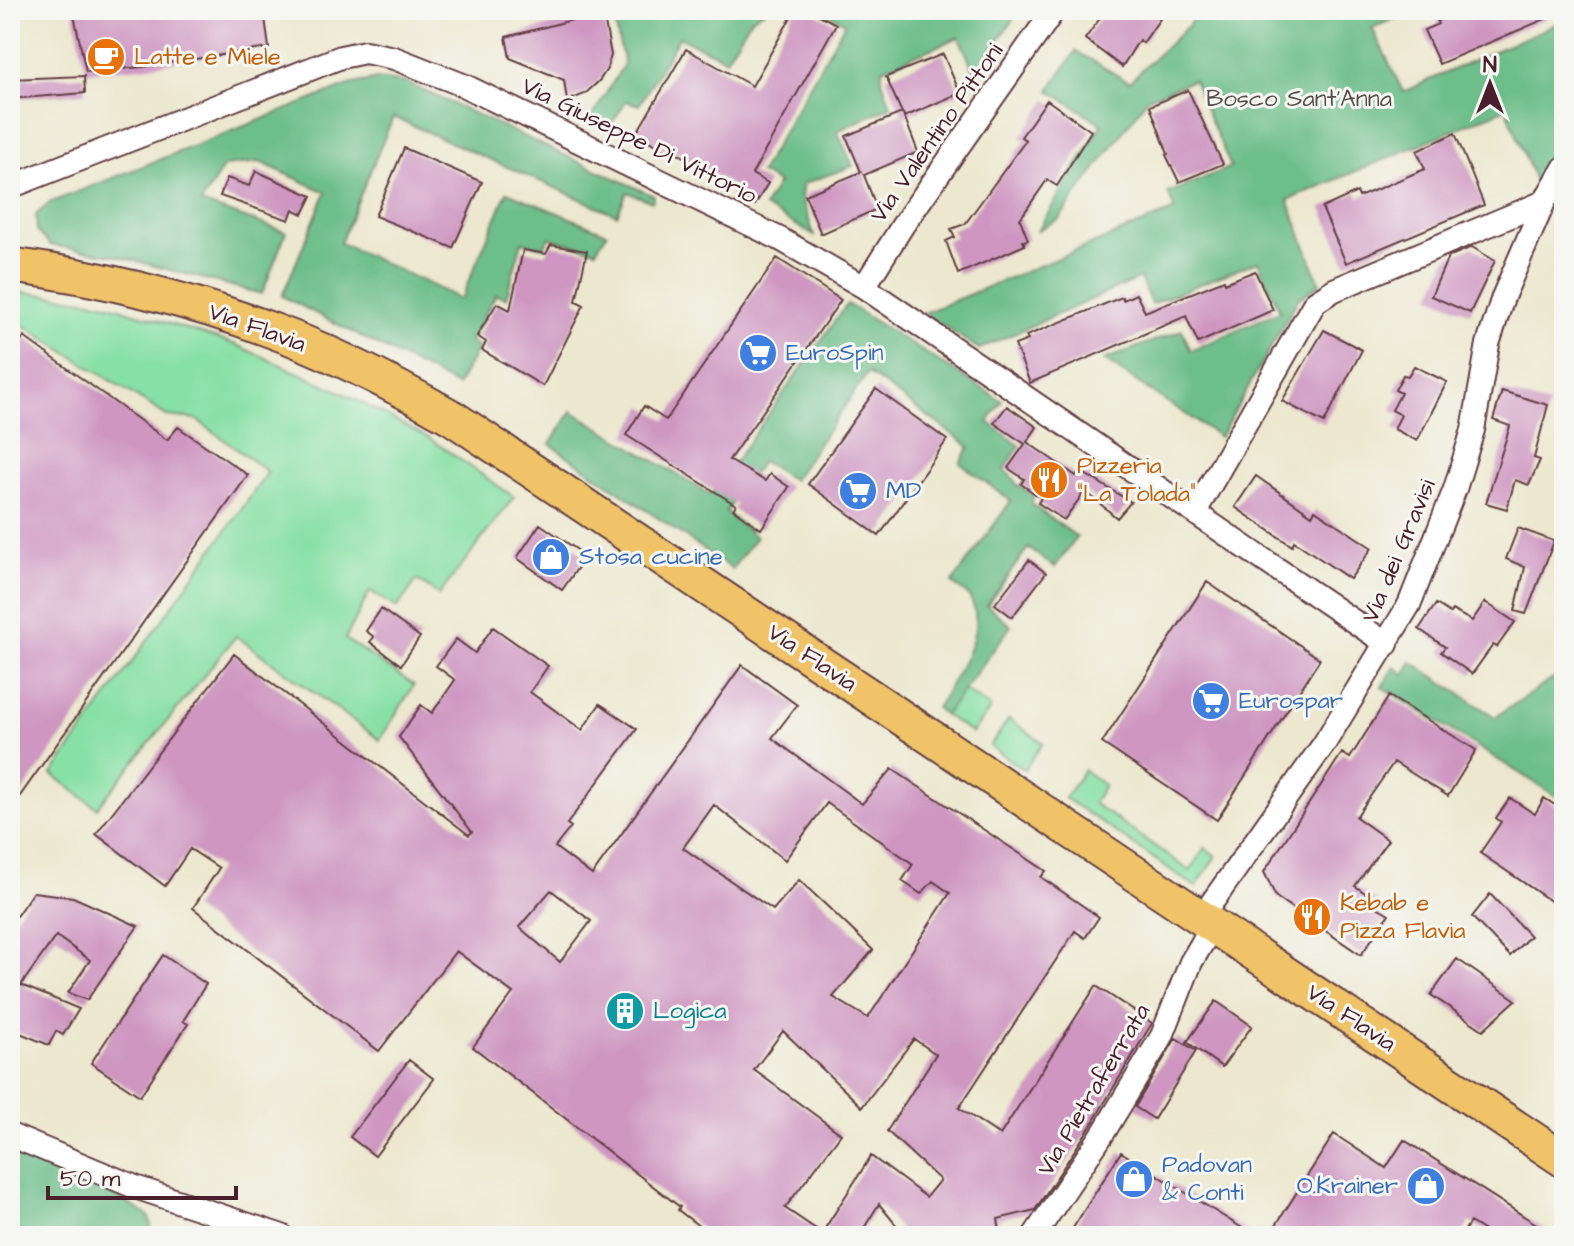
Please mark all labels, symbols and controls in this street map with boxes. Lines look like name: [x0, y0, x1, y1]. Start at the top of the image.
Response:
cafe icon: Latte e Miele: [85, 36, 127, 78]
street label: Via Valentino Pittoni: [862, 36, 1012, 230]
place label: Latte e Miele: [134, 40, 281, 74]
north arrow: [1450, 44, 1530, 124]
text: N: [1483, 50, 1497, 81]
street label: Via Giuseppe Di Vittorio: [516, 69, 763, 213]
park label: Bosco Sant'Anna: [1206, 82, 1392, 116]
street label: Via Flavia: [204, 295, 310, 361]
supermarket icon: EuroSpin: [737, 332, 779, 374]
place label: EuroSpin: [786, 336, 884, 370]
place label: Pizzeria "La Tolada": [1077, 449, 1196, 511]
restaurant icon: Pizzeria "La Tolada": [1028, 459, 1070, 501]
supermarket icon: MD: [837, 470, 879, 512]
place label: MD: [886, 474, 921, 508]
street label: Via dei Gravisi: [1353, 474, 1445, 628]
shop icon: Stosa cucine: [530, 536, 572, 578]
place label: Stosa cucine: [579, 540, 723, 574]
street label: Via Flavia: [760, 616, 864, 700]
supermarket icon: Eurospar: [1190, 680, 1232, 722]
place label: Eurospar: [1239, 684, 1343, 718]
place label: Kebab e Pizza Flavia: [1340, 886, 1465, 948]
restaurant icon: Kebab e Pizza Flavia: [1291, 896, 1333, 938]
street label: Via Flavia: [1299, 976, 1403, 1060]
building icon: Logica: [604, 990, 646, 1032]
place label: Logica: [653, 994, 727, 1029]
street label: Via Pietraferrata: [1029, 997, 1159, 1183]
place label: Padovan & Conti: [1162, 1148, 1252, 1210]
scale bar: [48, 1150, 236, 1200]
shop icon: Padovan & Conti: [1113, 1158, 1155, 1200]
text: 50 m: [60, 1162, 121, 1196]
shop icon: O.Krainer: [1405, 1165, 1447, 1207]
place label: O.Krainer: [1297, 1169, 1398, 1203]

